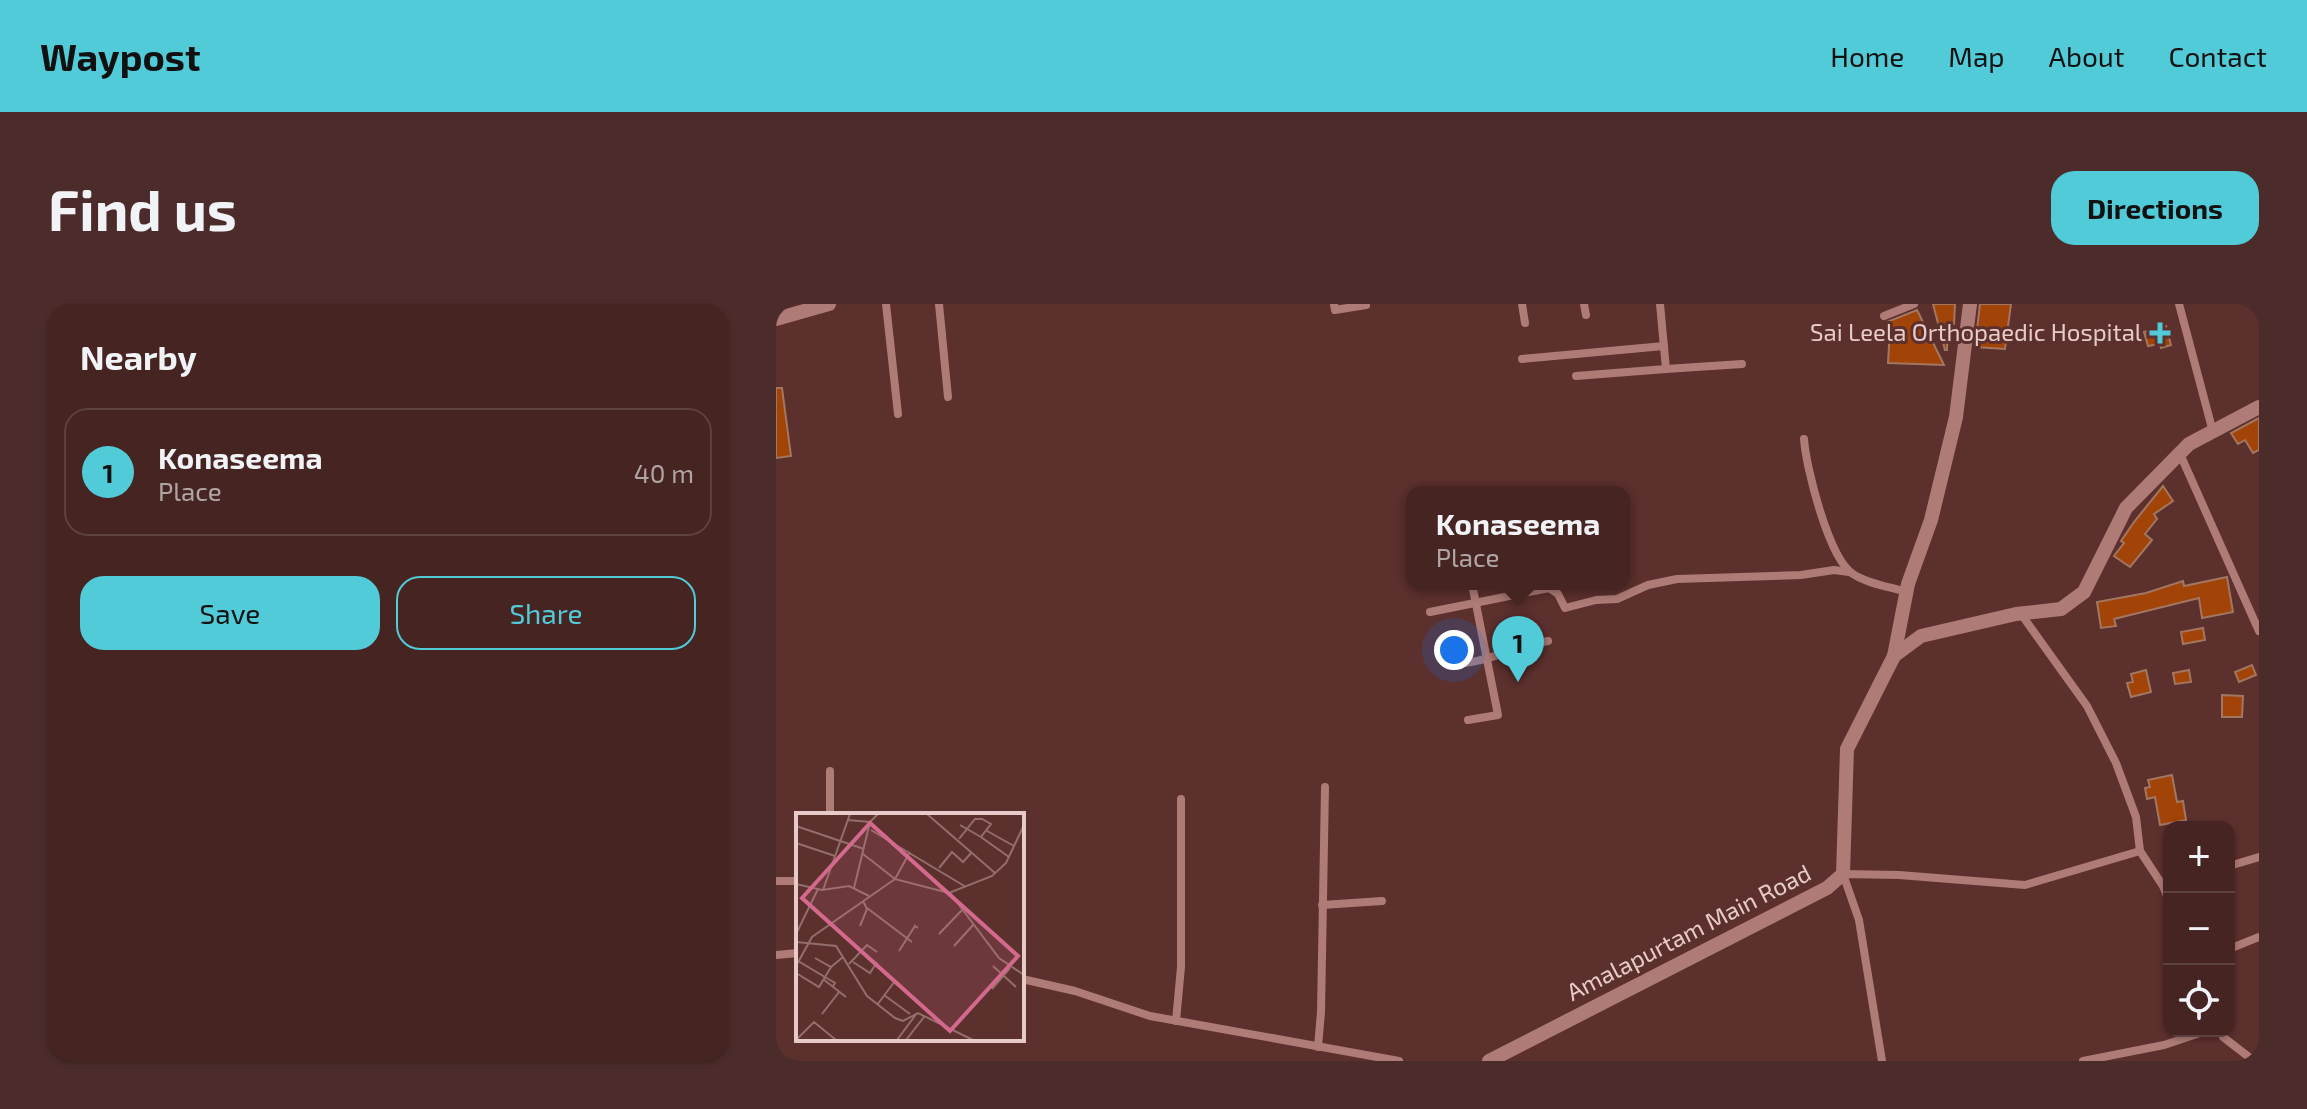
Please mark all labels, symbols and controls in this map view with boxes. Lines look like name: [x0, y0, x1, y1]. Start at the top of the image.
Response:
text: Waypost: [40, 33, 201, 79]
text: Home: [1830, 39, 1904, 73]
text: Map: [1948, 39, 2005, 73]
text: About: [2049, 39, 2124, 73]
text: Contact: [2168, 39, 2267, 73]
button: Directions: [2051, 171, 2259, 245]
text: Find us: [48, 175, 237, 242]
place label: Sai Leela Orthopaedic Hospital: [1810, 317, 2142, 346]
marker: Sai Leela Orthopaedic Hospital: [2149, 322, 2171, 344]
text: Nearby: [80, 336, 197, 377]
text: Konaseema: [158, 439, 323, 475]
text: 1: [102, 457, 114, 488]
text: 40 m: [634, 457, 694, 488]
text: Place: [158, 475, 222, 506]
popup: [1406, 486, 1630, 590]
text: Konaseema: [1436, 505, 1600, 541]
text: Place: [1436, 541, 1499, 572]
button: Save: [80, 576, 380, 650]
button: Share: [396, 576, 696, 650]
pin: 1: [1492, 616, 1544, 682]
your location: [1434, 630, 1474, 670]
inset map: [796, 813, 1024, 1041]
map controls: [2163, 821, 2235, 1037]
button: +: [2163, 821, 2235, 893]
street label: Amalapurtam Main Road: [1561, 857, 1815, 1006]
button: −: [2163, 893, 2235, 965]
button: locate: [2163, 965, 2235, 1037]

